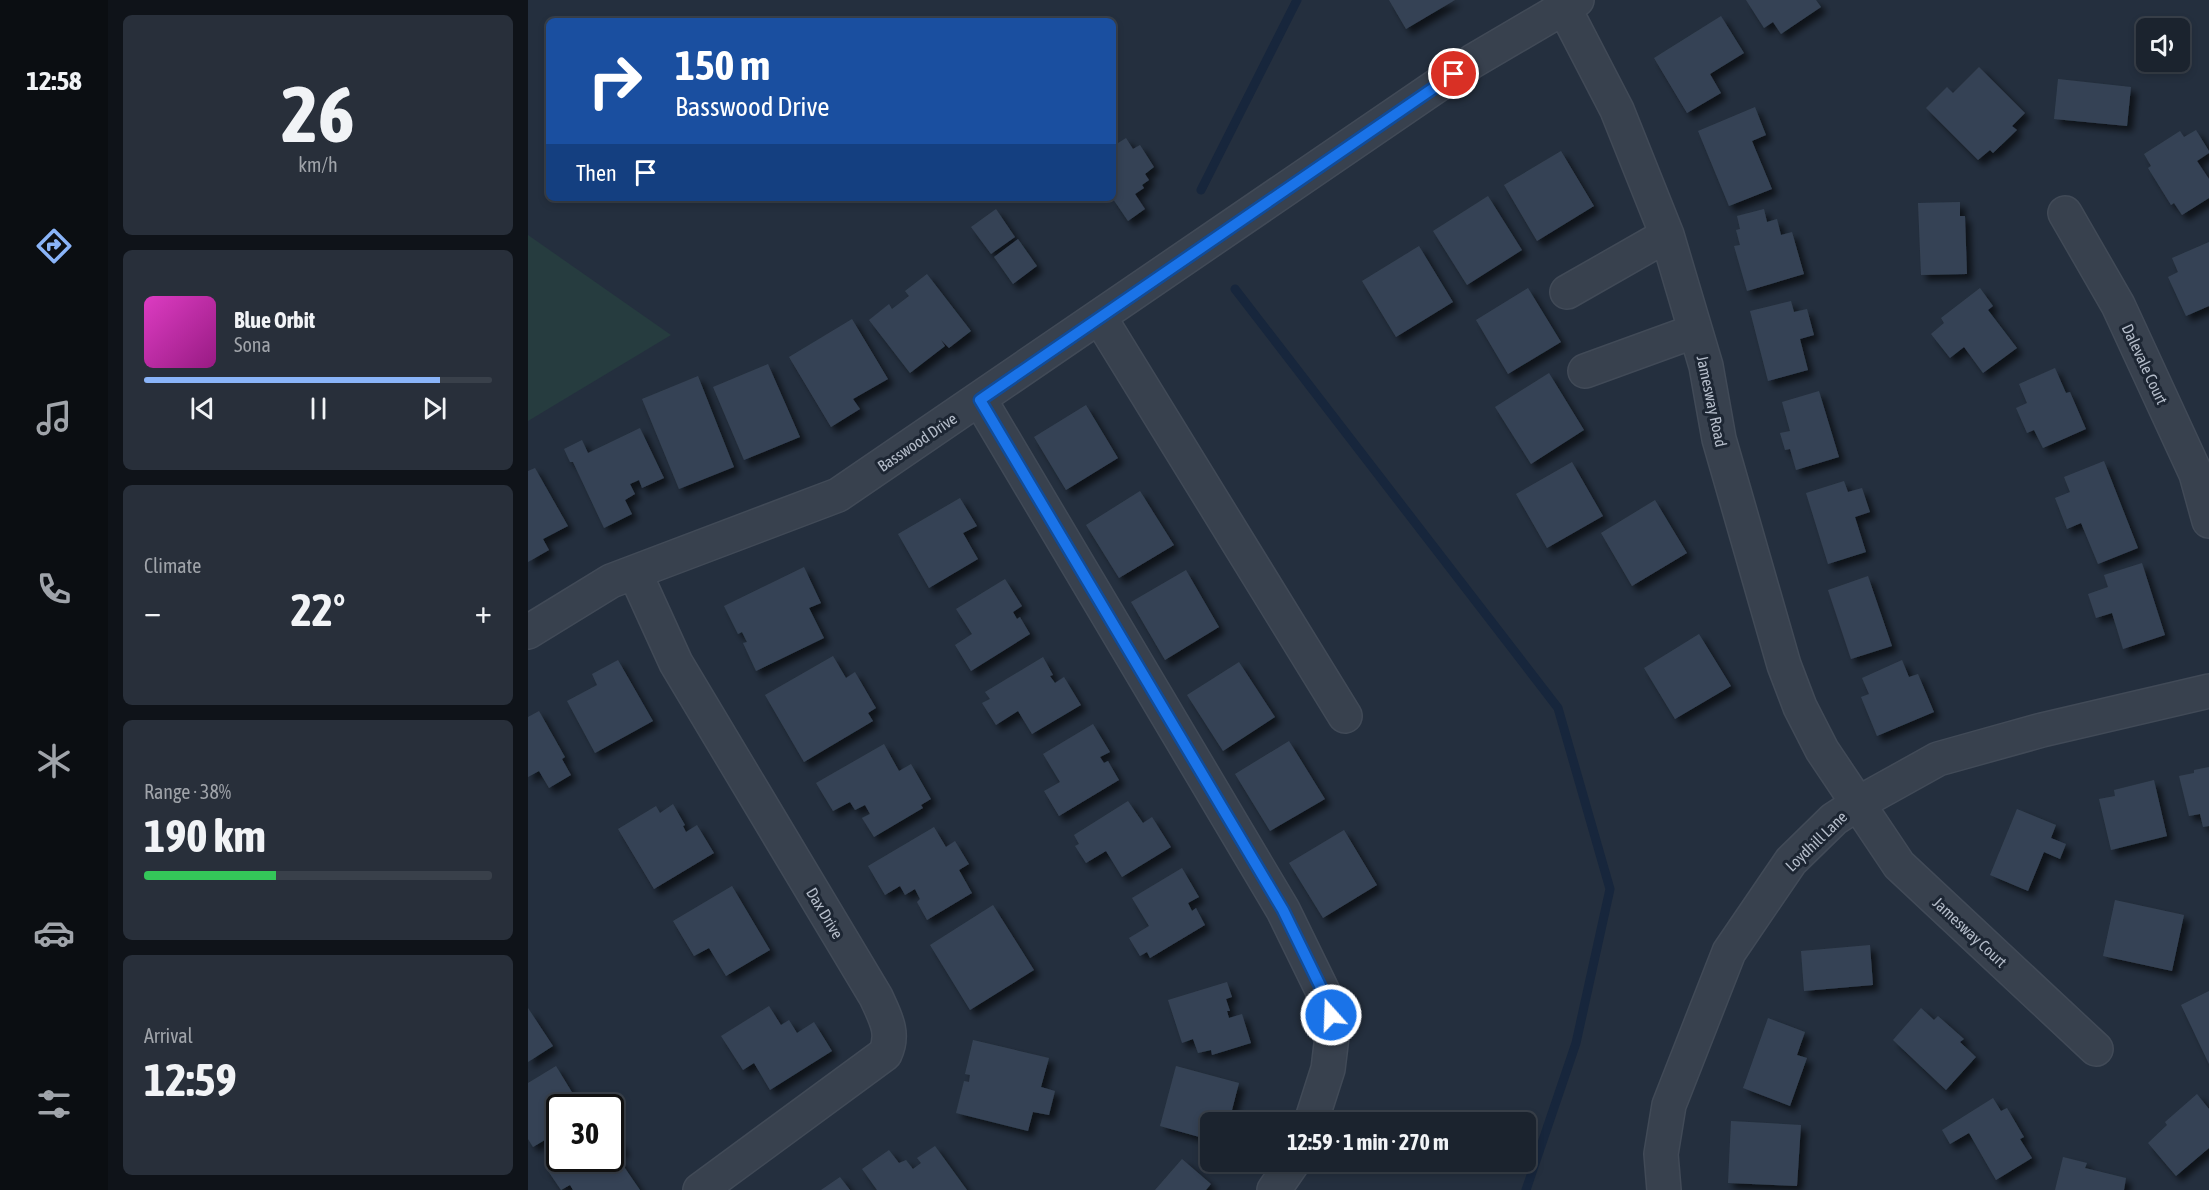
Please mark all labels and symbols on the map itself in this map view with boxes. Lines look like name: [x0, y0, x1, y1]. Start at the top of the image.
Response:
pin: [1428, 48, 1479, 99]
street label: Dalevale Court: [2119, 321, 2172, 407]
street label: Jamesway Road: [1693, 354, 1730, 449]
street label: Basswood Drive: [874, 409, 960, 475]
street label: Loydhill Lane: [1782, 807, 1851, 875]
street label: Dax Drive: [803, 884, 847, 942]
street label: Jamesway Court: [1929, 893, 2011, 972]
position arrow: [1299, 983, 1363, 1047]
speed limit sign: 30: [546, 1094, 624, 1172]

